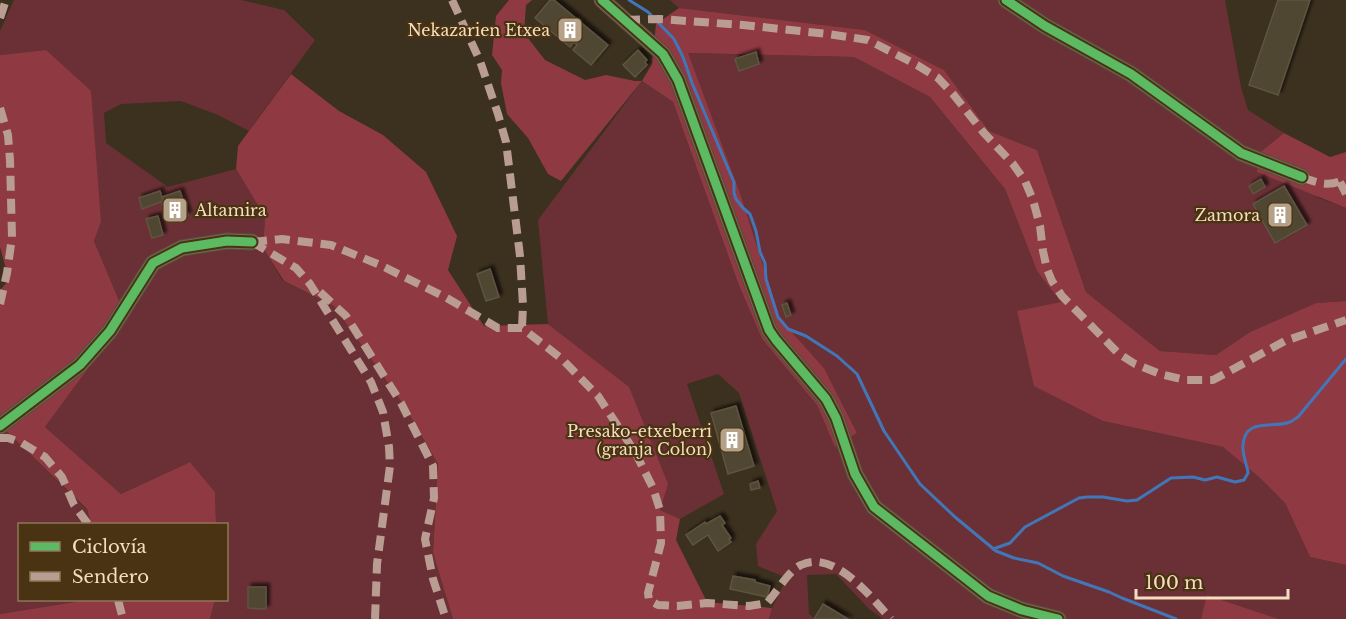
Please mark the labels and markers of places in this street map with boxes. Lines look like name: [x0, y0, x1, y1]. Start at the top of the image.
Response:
building icon: Nekazarien Etxea: [555, 15, 585, 45]
place label: Nekazarien Etxea: [407, 20, 550, 40]
building icon: Altamira: [160, 195, 190, 225]
place label: Altamira: [194, 200, 267, 220]
building icon: Zamora: [1265, 200, 1295, 230]
place label: Zamora: [1195, 205, 1260, 225]
place label: Presako-etxeberri (granja Colon): [567, 421, 713, 459]
building icon: Presako-etxeberri (granja Colon): [717, 425, 747, 455]

